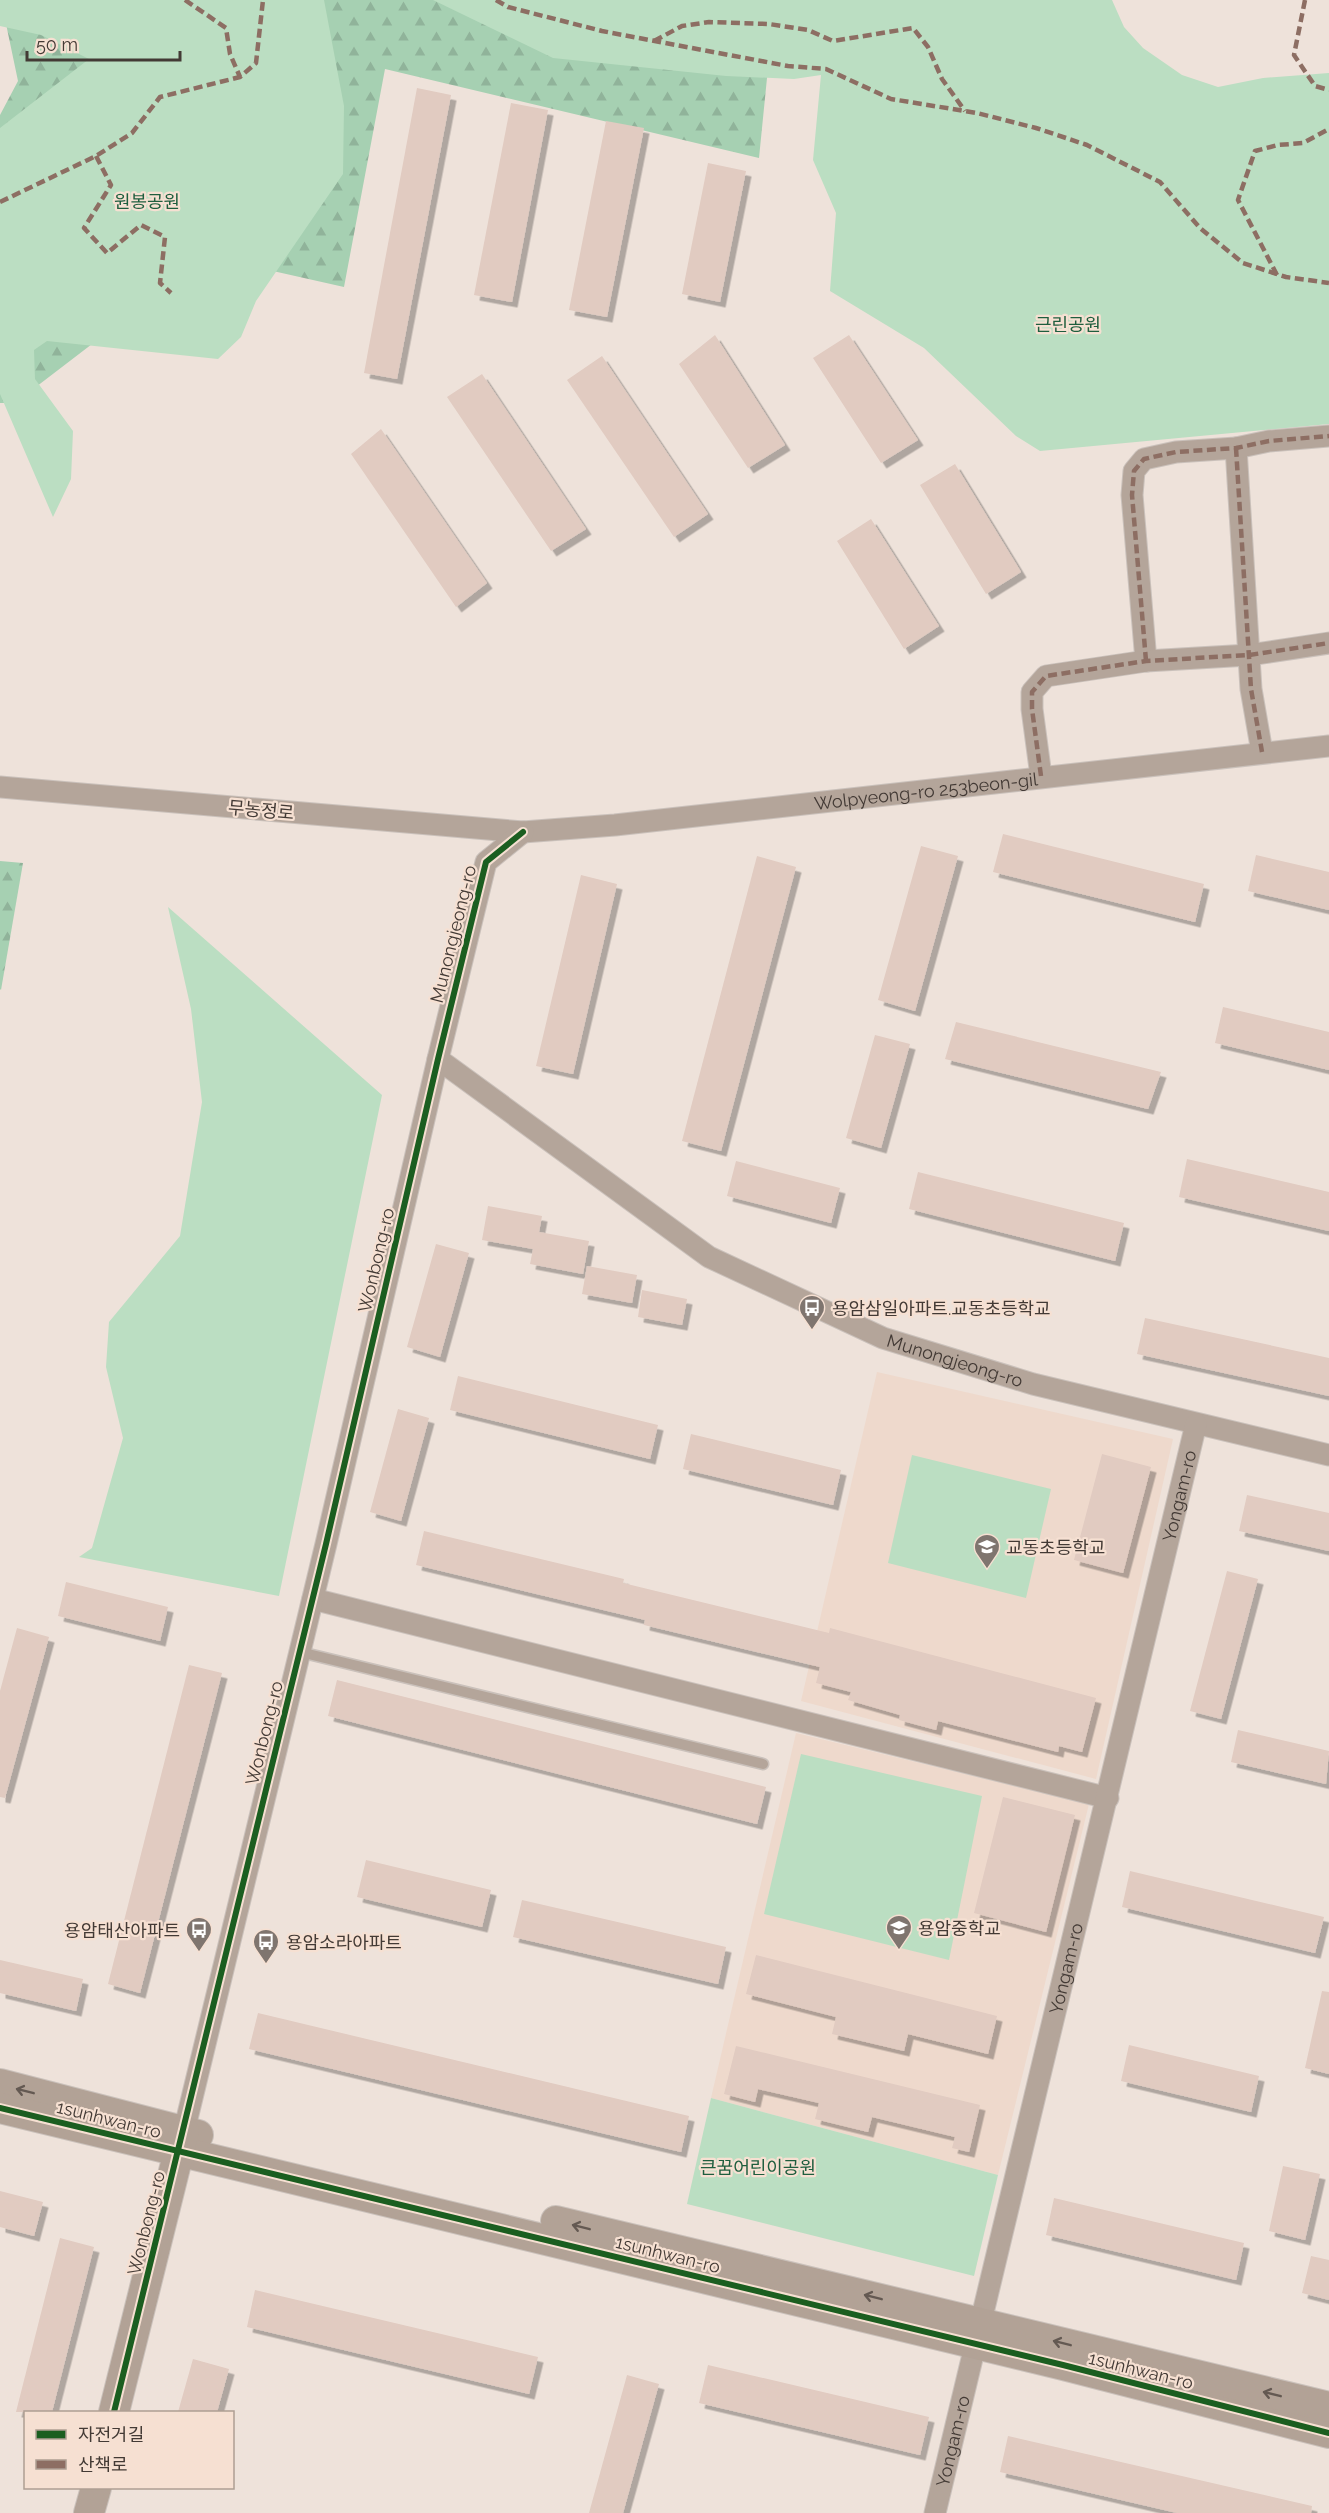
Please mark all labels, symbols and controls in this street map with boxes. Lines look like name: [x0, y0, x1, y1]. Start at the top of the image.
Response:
scale bar: [27, 24, 180, 62]
text: 50 m: [36, 34, 78, 55]
park label: 원봉공원: [114, 191, 180, 212]
park label: 근린공원: [1035, 314, 1101, 335]
street label: Wolpyeong-ro 253beon-gil: [813, 768, 1039, 813]
street label: 무농정로: [227, 797, 295, 823]
street label: Munongjeong-ro: [426, 863, 480, 1005]
street label: Wonbong-ro: [354, 1205, 398, 1314]
bus stop icon: 용암삼일아파트.교동초등학교: [797, 1293, 827, 1331]
place label: 용암삼일아파트.교동초등학교: [832, 1298, 1051, 1319]
street label: Munongjeong-ro: [885, 1329, 1026, 1391]
street label: Yongam-ro: [1158, 1448, 1200, 1544]
school or university icon: 교동초등학교: [972, 1532, 1002, 1570]
place label: 교동초등학교: [1006, 1537, 1105, 1558]
street label: Wonbong-ro: [241, 1678, 287, 1787]
school or university icon: 용암중학교: [884, 1913, 914, 1951]
bus stop icon: 용암태산아파트: [184, 1915, 214, 1953]
place label: 용암중학교: [918, 1918, 1001, 1939]
place label: 용암태산아파트: [64, 1920, 180, 1941]
street label: Yongam-ro: [1044, 1920, 1087, 2016]
bus stop icon: 용암소라아파트: [251, 1927, 281, 1965]
place label: 용암소라아파트: [286, 1932, 402, 1953]
one-way arrow: [16, 2084, 35, 2096]
street label: 1sunhwan-ro: [55, 2096, 164, 2142]
park label: 큰꿈어린이공원: [700, 2157, 816, 2178]
street label: Wonbong-ro: [123, 2168, 169, 2277]
one-way arrow: [572, 2221, 591, 2232]
street label: 1sunhwan-ro: [614, 2231, 723, 2277]
one-way arrow: [863, 2291, 882, 2303]
one-way arrow: [1053, 2337, 1072, 2349]
street label: 1sunhwan-ro: [1087, 2347, 1196, 2393]
one-way arrow: [1263, 2387, 1282, 2399]
street label: Yongam-ro: [931, 2393, 973, 2489]
legend: [24, 2411, 234, 2489]
text: 자전거길: [78, 2424, 144, 2445]
text: 산책로: [78, 2454, 128, 2475]

